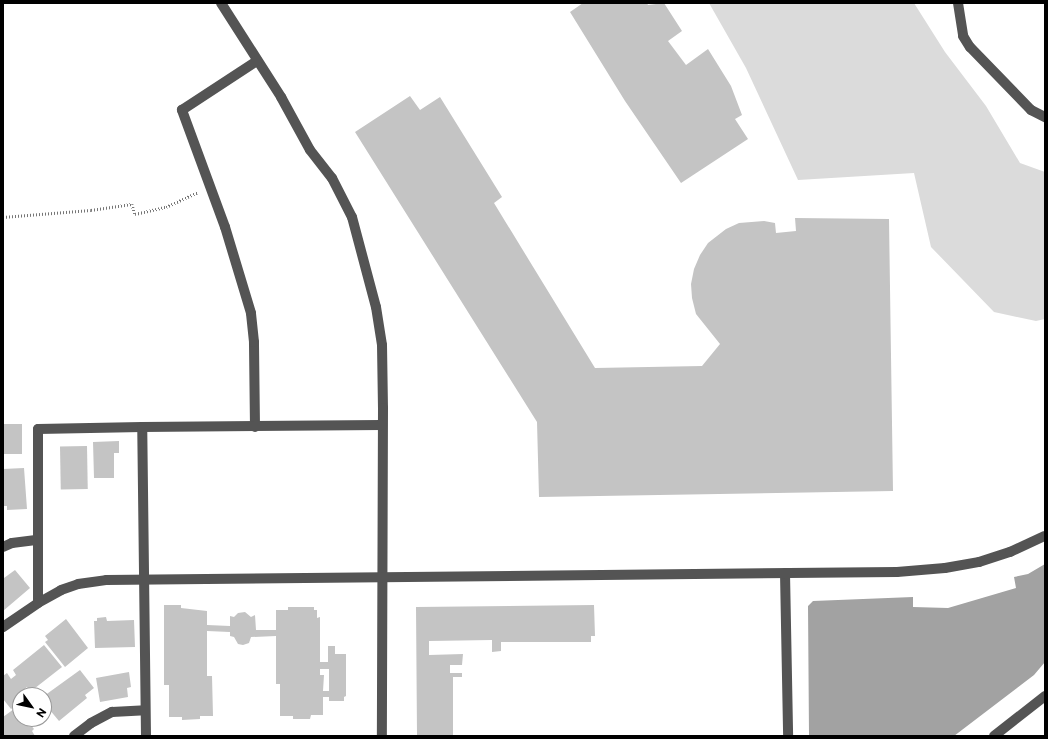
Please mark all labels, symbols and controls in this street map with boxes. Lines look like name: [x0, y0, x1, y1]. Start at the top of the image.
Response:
north arrow: [12, 687, 52, 727]
text: N: [34, 706, 49, 720]

